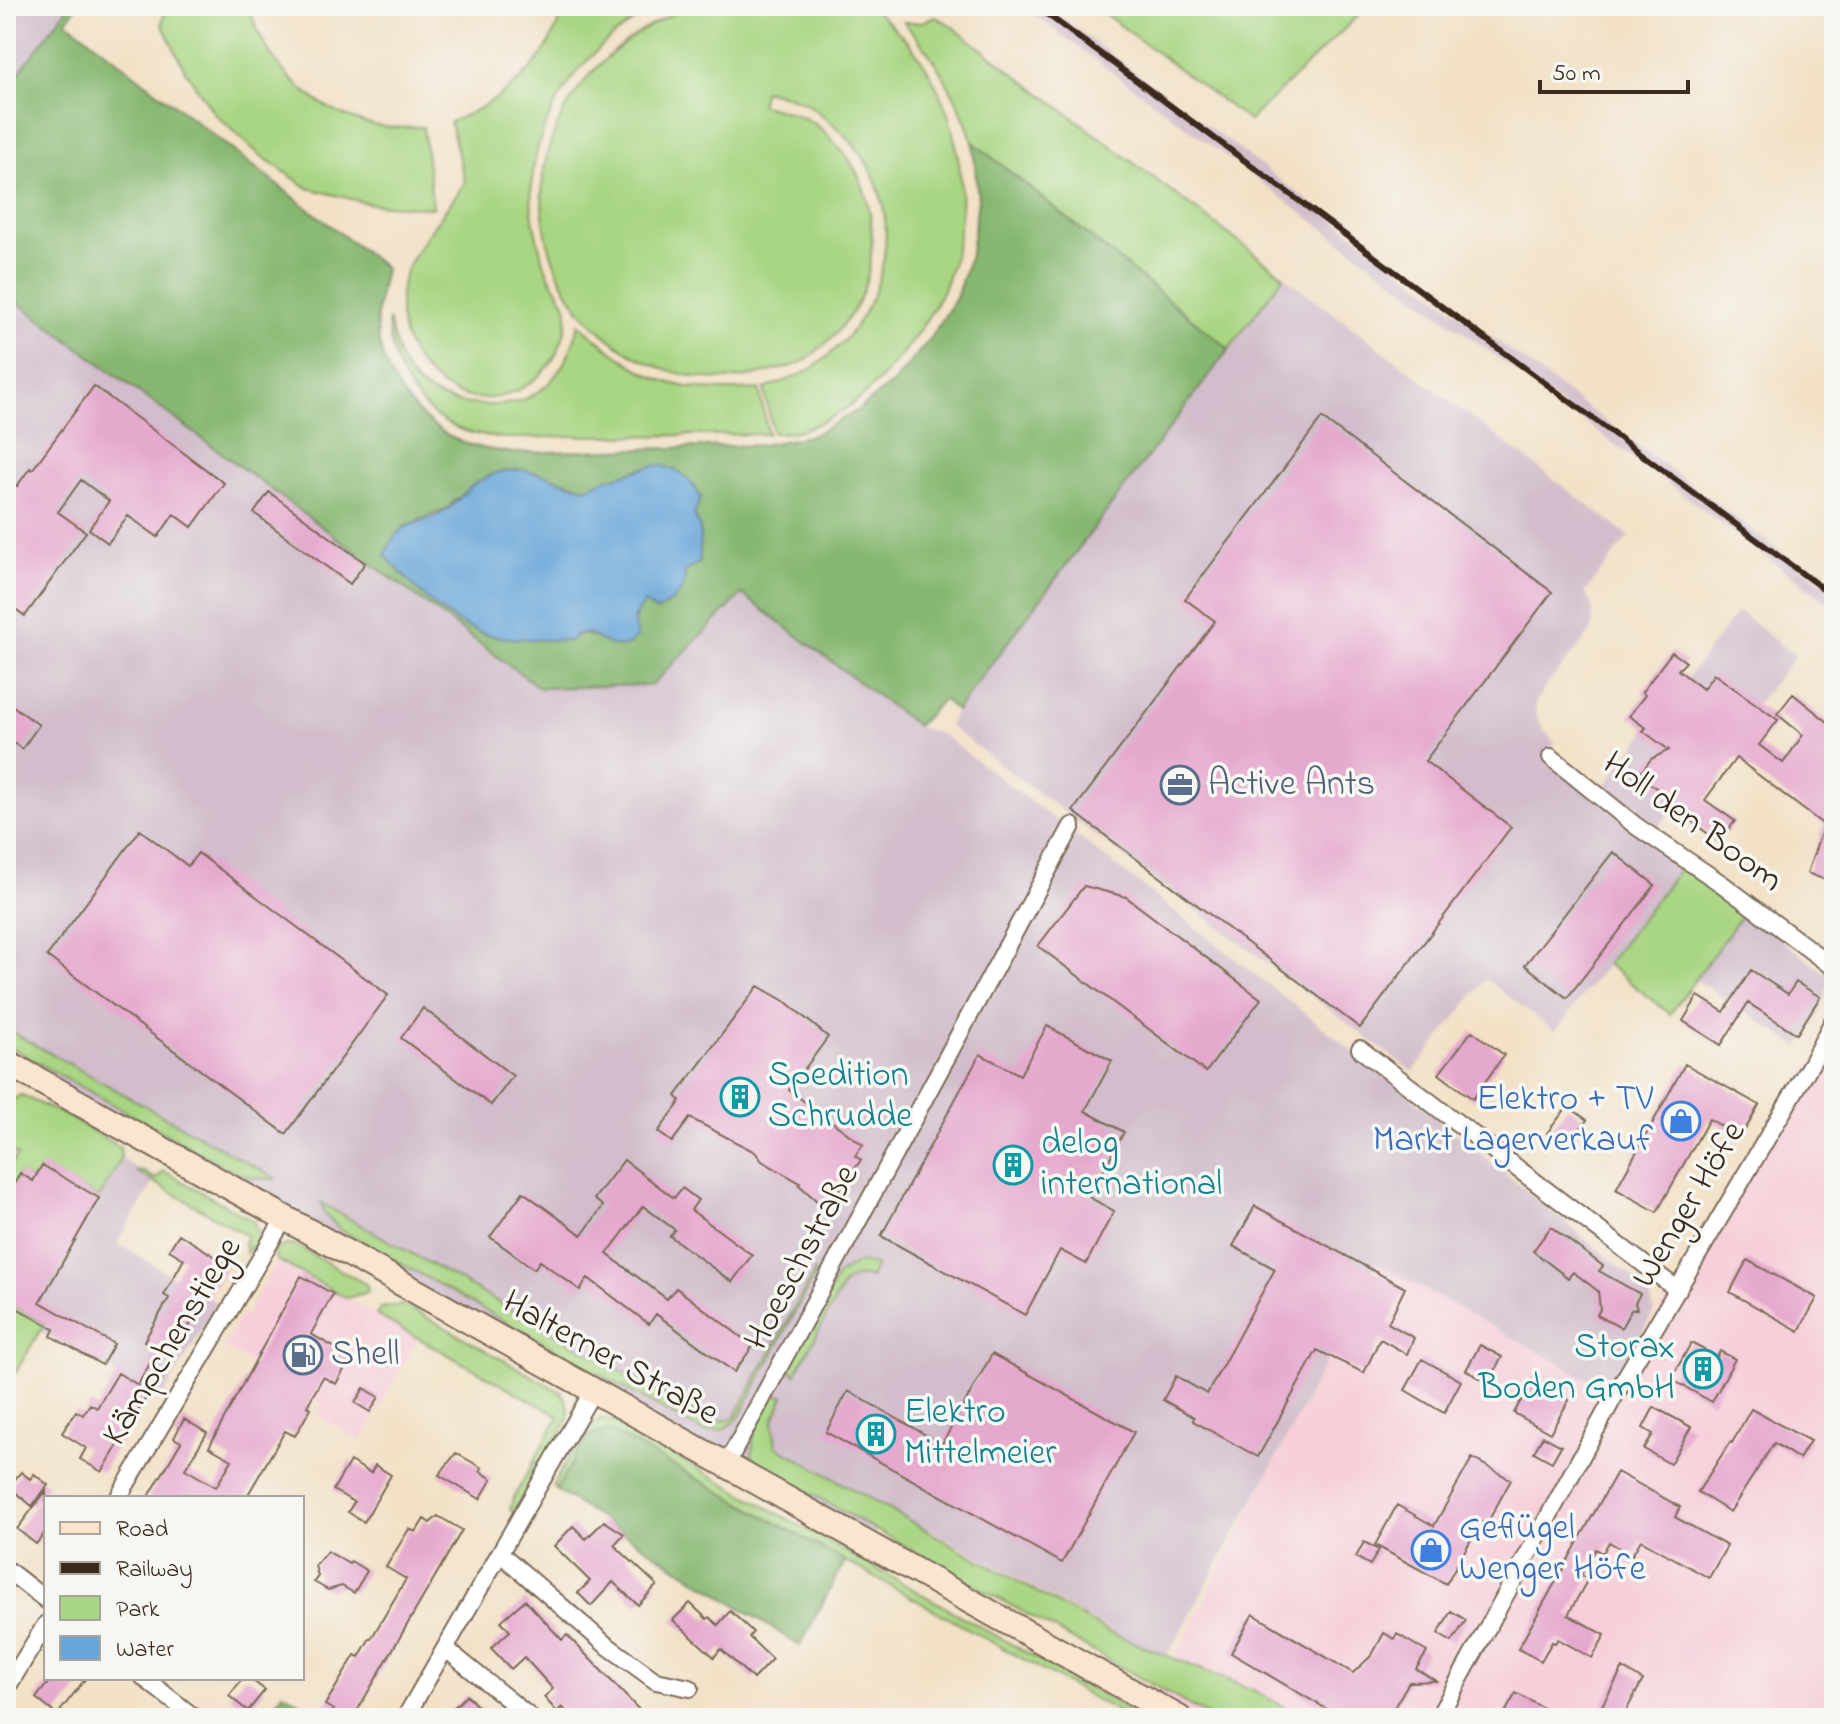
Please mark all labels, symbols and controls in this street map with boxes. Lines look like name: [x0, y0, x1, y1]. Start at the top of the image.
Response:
scale bar: [1540, 44, 1688, 94]
text: 50 m: [1552, 57, 1601, 92]
street label: Holl den Boom: [1591, 739, 1793, 907]
place label: Active Ants: [1208, 759, 1375, 812]
office icon: Active Ants: [1159, 764, 1201, 806]
place label: Spedition Schrudde: [768, 1050, 913, 1144]
place label: Elektro + TV Markt Lagerverkauf: [1373, 1074, 1654, 1168]
building icon: Spedition Schrudde: [719, 1076, 761, 1118]
shop icon: Elektro + TV Markt Lagerverkauf: [1660, 1100, 1702, 1142]
street label: Wenger Höfe: [1619, 1111, 1761, 1299]
place label: delog international: [1041, 1118, 1222, 1212]
building icon: delog international: [992, 1144, 1034, 1186]
street label: Hoeschstraße: [732, 1155, 874, 1360]
street label: Kämpchenstiege: [90, 1227, 257, 1457]
street label: Halterner Straße: [492, 1278, 729, 1441]
place label: Storax Boden GmbH: [1478, 1322, 1675, 1416]
place label: Shell: [331, 1329, 399, 1382]
fuel station icon: Shell: [282, 1334, 324, 1376]
building icon: Storax Boden GmbH: [1682, 1348, 1724, 1390]
place label: Elektro Mittelmeier: [904, 1387, 1057, 1481]
building icon: Elektro Mittelmeier: [855, 1413, 897, 1455]
legend: [44, 1496, 304, 1680]
place label: Geflügel Wenger Höfe: [1459, 1503, 1647, 1597]
text: Road: [116, 1513, 169, 1548]
shop icon: Geflügel Wenger Höfe: [1410, 1529, 1452, 1571]
text: Railway: [116, 1553, 193, 1589]
text: Park: [116, 1593, 160, 1628]
text: Water: [116, 1633, 174, 1668]

